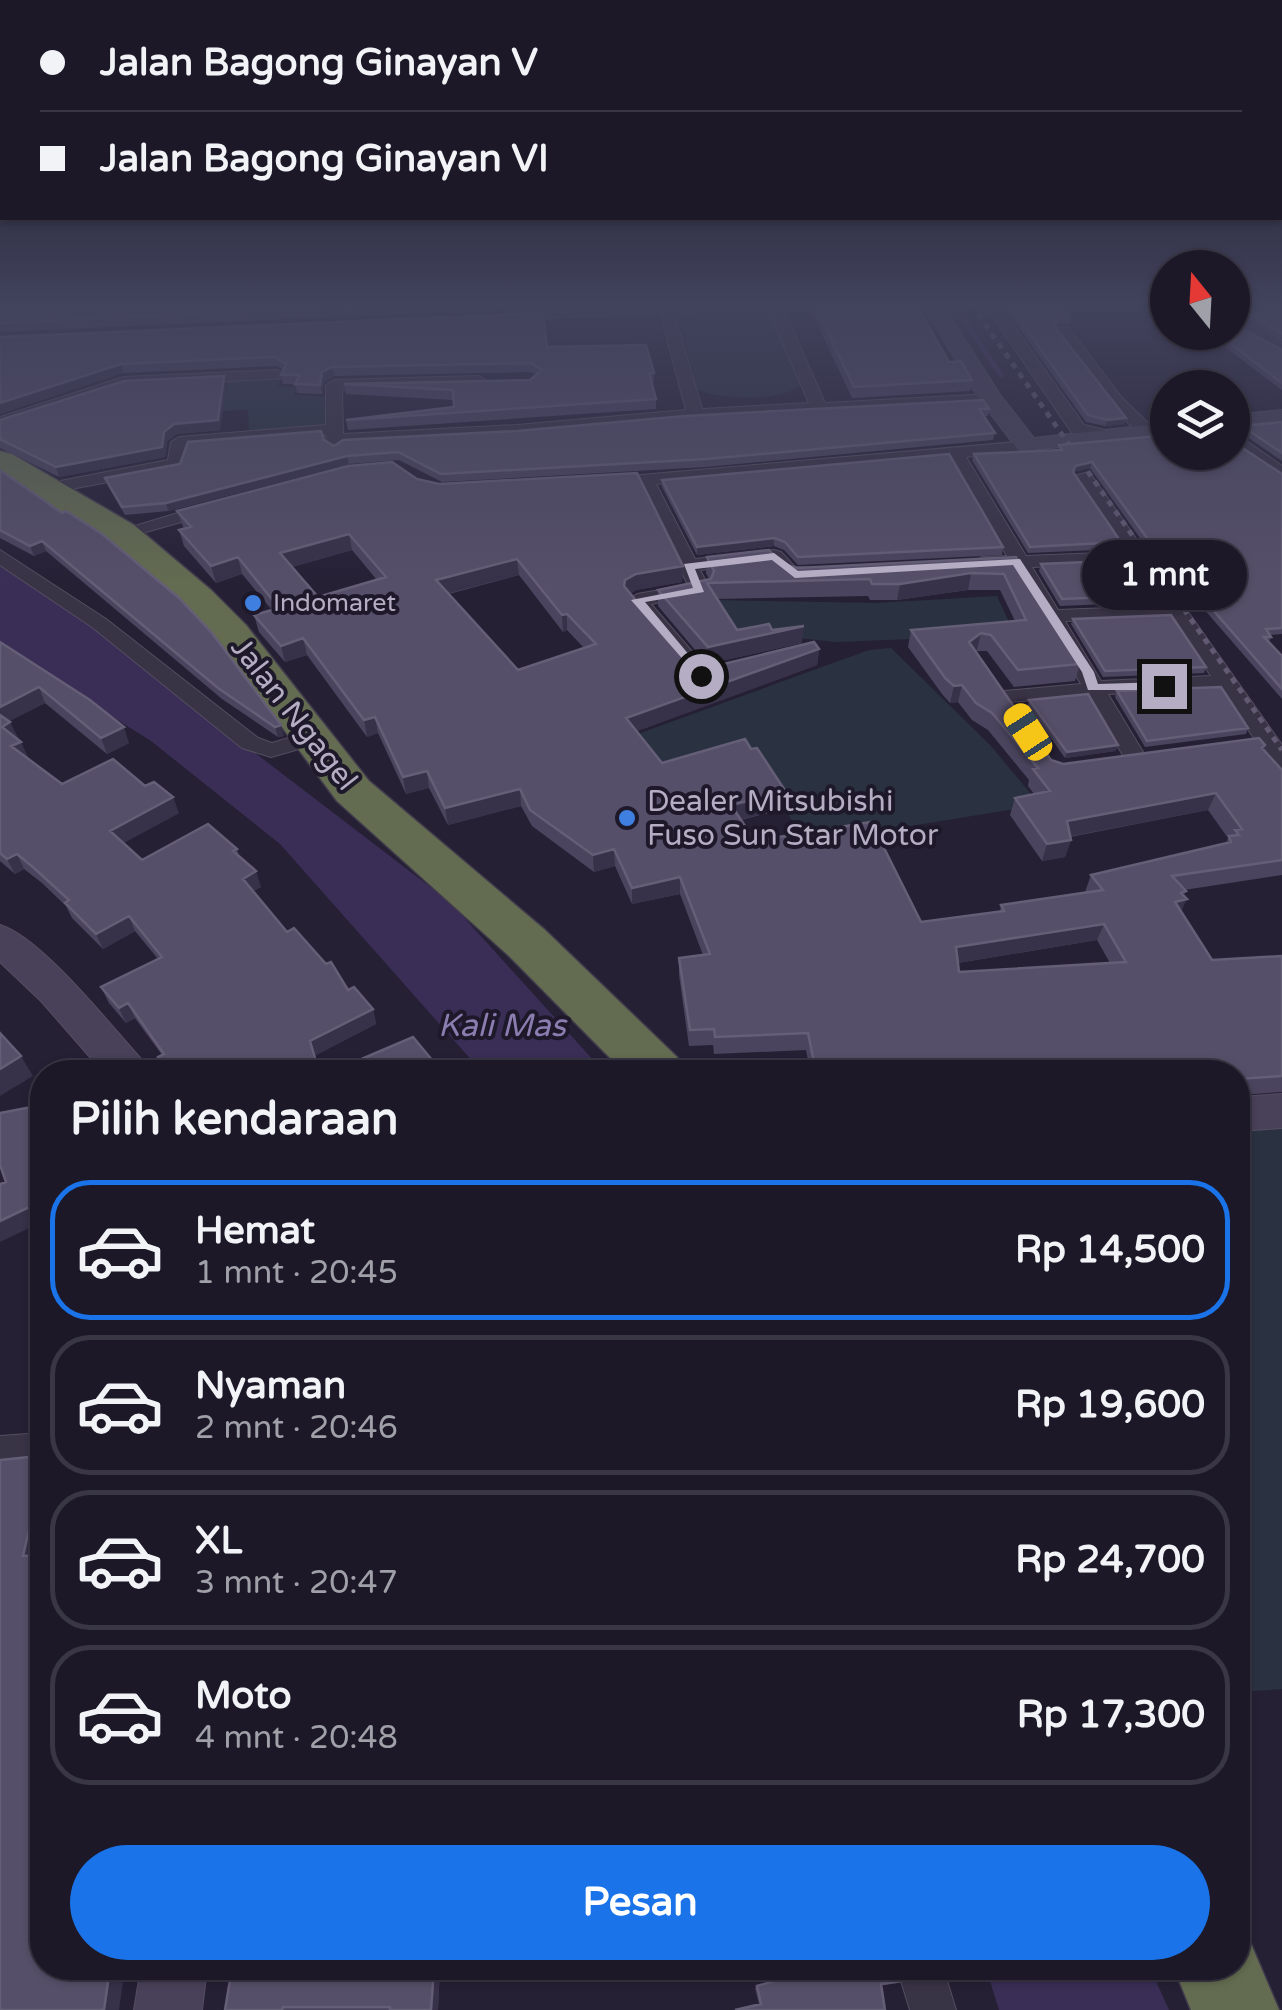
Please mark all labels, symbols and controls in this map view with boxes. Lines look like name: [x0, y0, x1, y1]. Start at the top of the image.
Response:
text: Jalan Bagong Ginayan V: [100, 40, 538, 86]
text: Jalan Bagong Ginayan VI: [100, 136, 549, 182]
north arrow: [1150, 250, 1250, 350]
map controls: [1150, 250, 1250, 470]
button: layers: [1150, 370, 1250, 470]
callout: 1 mnt: [1082, 541, 1246, 611]
text: 1 mnt: [1120, 556, 1209, 594]
place label: Indomaret: [273, 588, 396, 618]
marker: Indomaret: [242, 592, 264, 614]
street label: Jalan Ngagel: [223, 630, 365, 798]
route start: [679, 654, 724, 699]
route end: [1142, 664, 1187, 709]
car: [999, 699, 1057, 765]
place label: Dealer Mitsubishi Fuso Sun Star Motor: [647, 783, 939, 854]
marker: Dealer Mitsubishi Fuso Sun Star Motor: [616, 807, 638, 829]
water label: Kali Mas: [438, 1007, 569, 1045]
text: Pilih kendaraan: [70, 1093, 399, 1147]
icon: car: [75, 1205, 165, 1295]
text: Hemat: [195, 1208, 315, 1254]
text: Rp 14,500: [1015, 1227, 1205, 1273]
text: 1 mnt · 20:45: [195, 1254, 398, 1292]
icon: car: [75, 1360, 165, 1450]
text: Nyaman: [195, 1363, 346, 1409]
text: Rp 19,600: [1015, 1382, 1205, 1428]
text: 2 mnt · 20:46: [195, 1409, 398, 1447]
icon: car: [75, 1515, 165, 1605]
text: XL: [195, 1518, 242, 1564]
text: Rp 24,700: [1015, 1537, 1205, 1583]
text: 3 mnt · 20:47: [195, 1564, 398, 1602]
icon: car: [75, 1670, 165, 1760]
text: Moto: [195, 1673, 291, 1719]
text: Rp 17,300: [1017, 1692, 1205, 1738]
text: 4 mnt · 20:48: [195, 1719, 398, 1757]
button: Pesan: [70, 1845, 1210, 1960]

